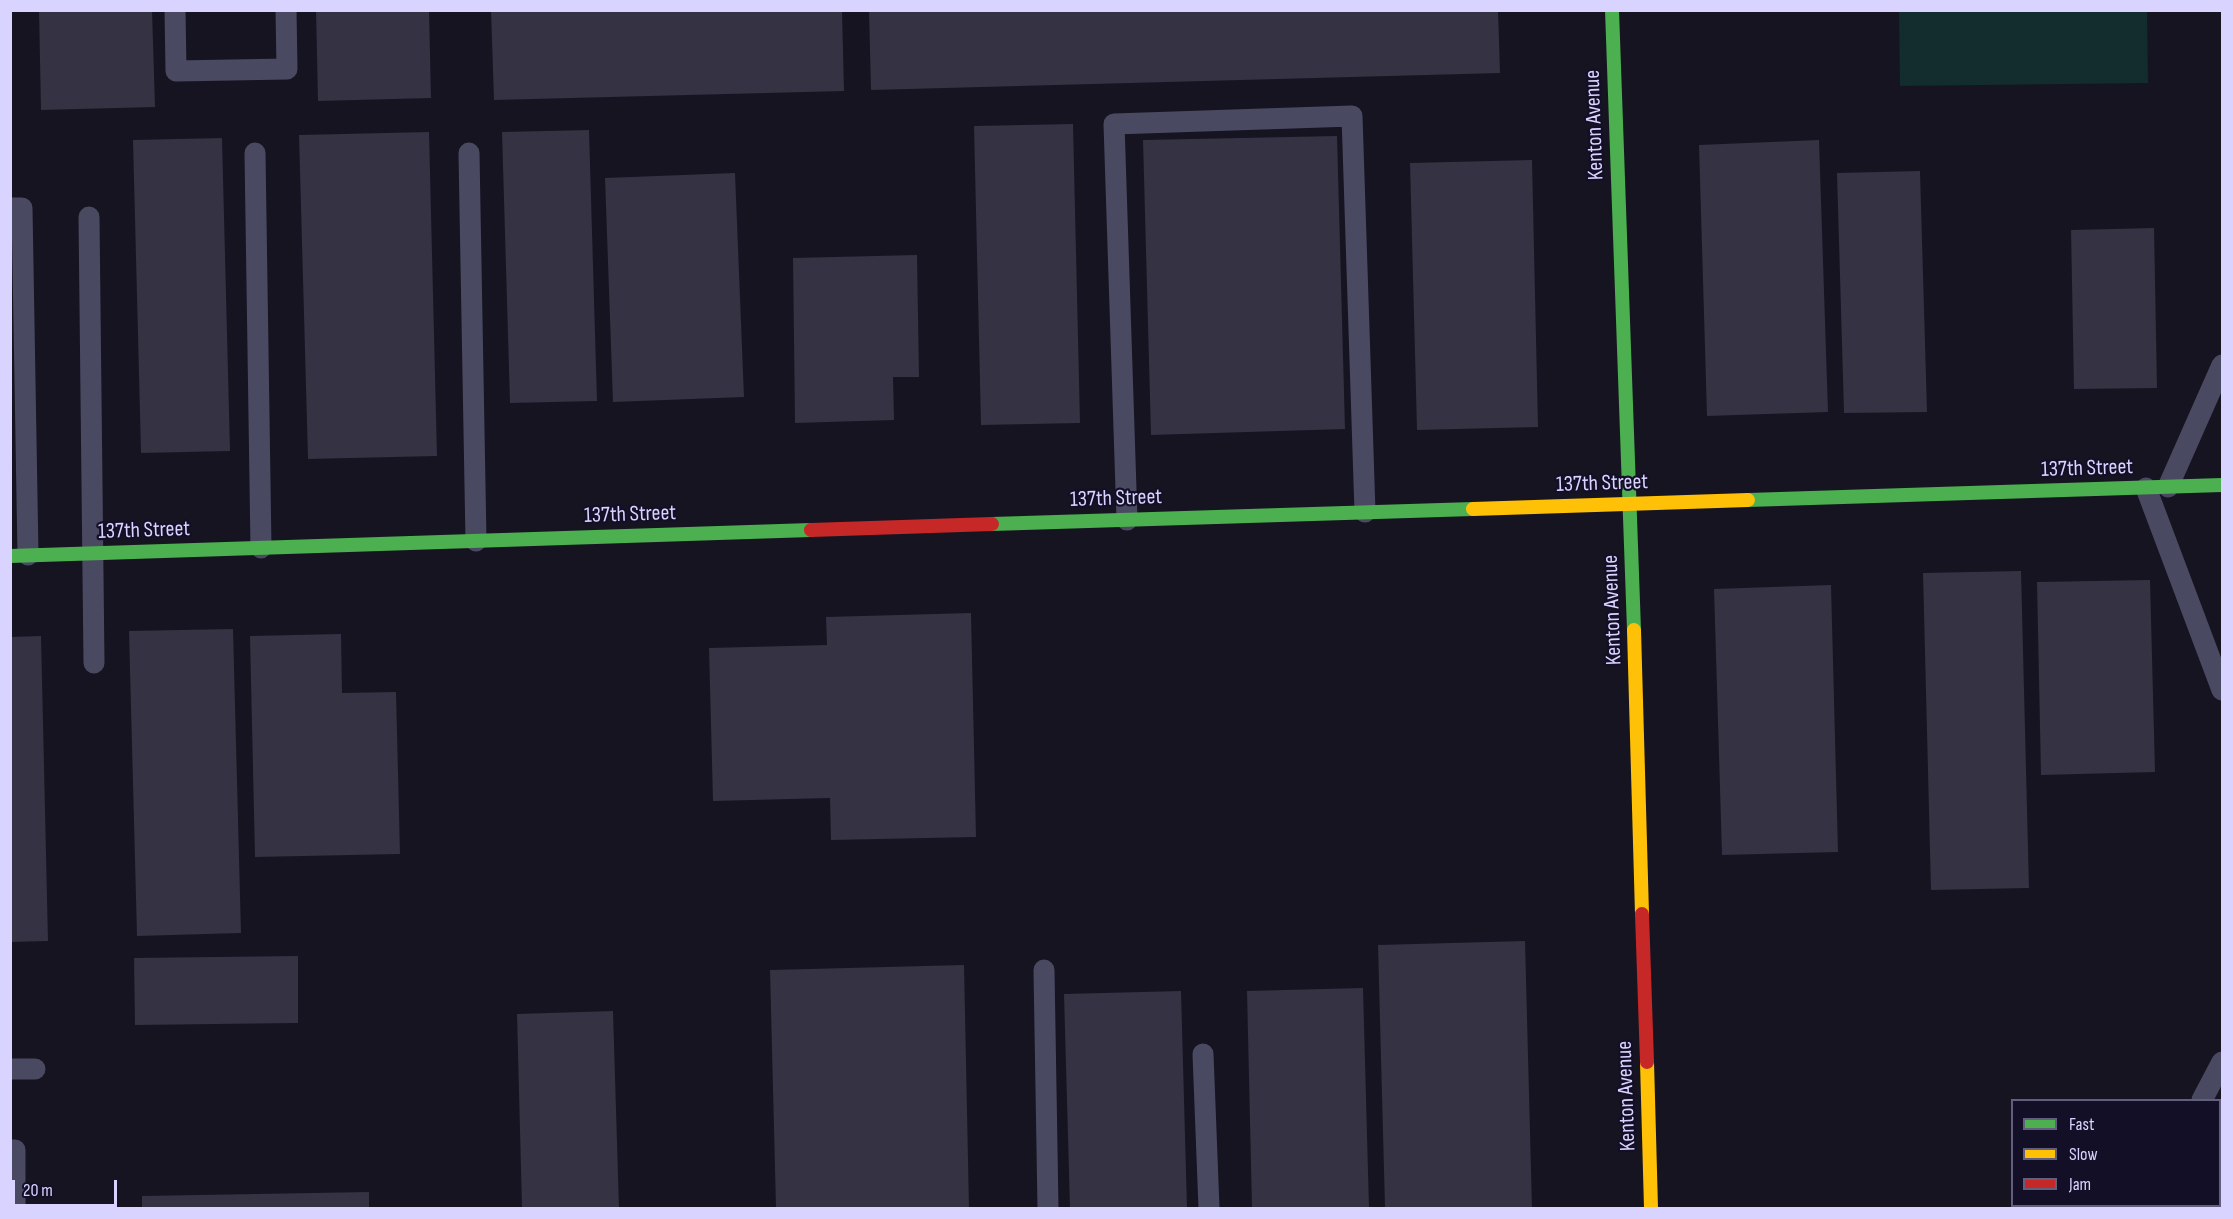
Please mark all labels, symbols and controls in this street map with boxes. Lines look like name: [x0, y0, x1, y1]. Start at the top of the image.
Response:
street label: Kenton Avenue: [1580, 69, 1610, 181]
street label: 137th Street: [2041, 454, 2133, 484]
street label: 137th Street: [1556, 469, 1648, 499]
street label: 137th Street: [1070, 484, 1162, 514]
street label: 137th Street: [584, 500, 676, 530]
street label: 137th Street: [98, 516, 190, 546]
street label: Kenton Avenue: [1598, 554, 1628, 666]
street label: Kenton Avenue: [1612, 1040, 1642, 1152]
legend: [2011, 1099, 2221, 1207]
text: Fast: [2069, 1114, 2094, 1135]
text: Slow: [2069, 1144, 2098, 1165]
scale bar: [15, 1168, 120, 1206]
text: Jam: [2069, 1174, 2091, 1195]
text: 20 m: [23, 1180, 53, 1201]

